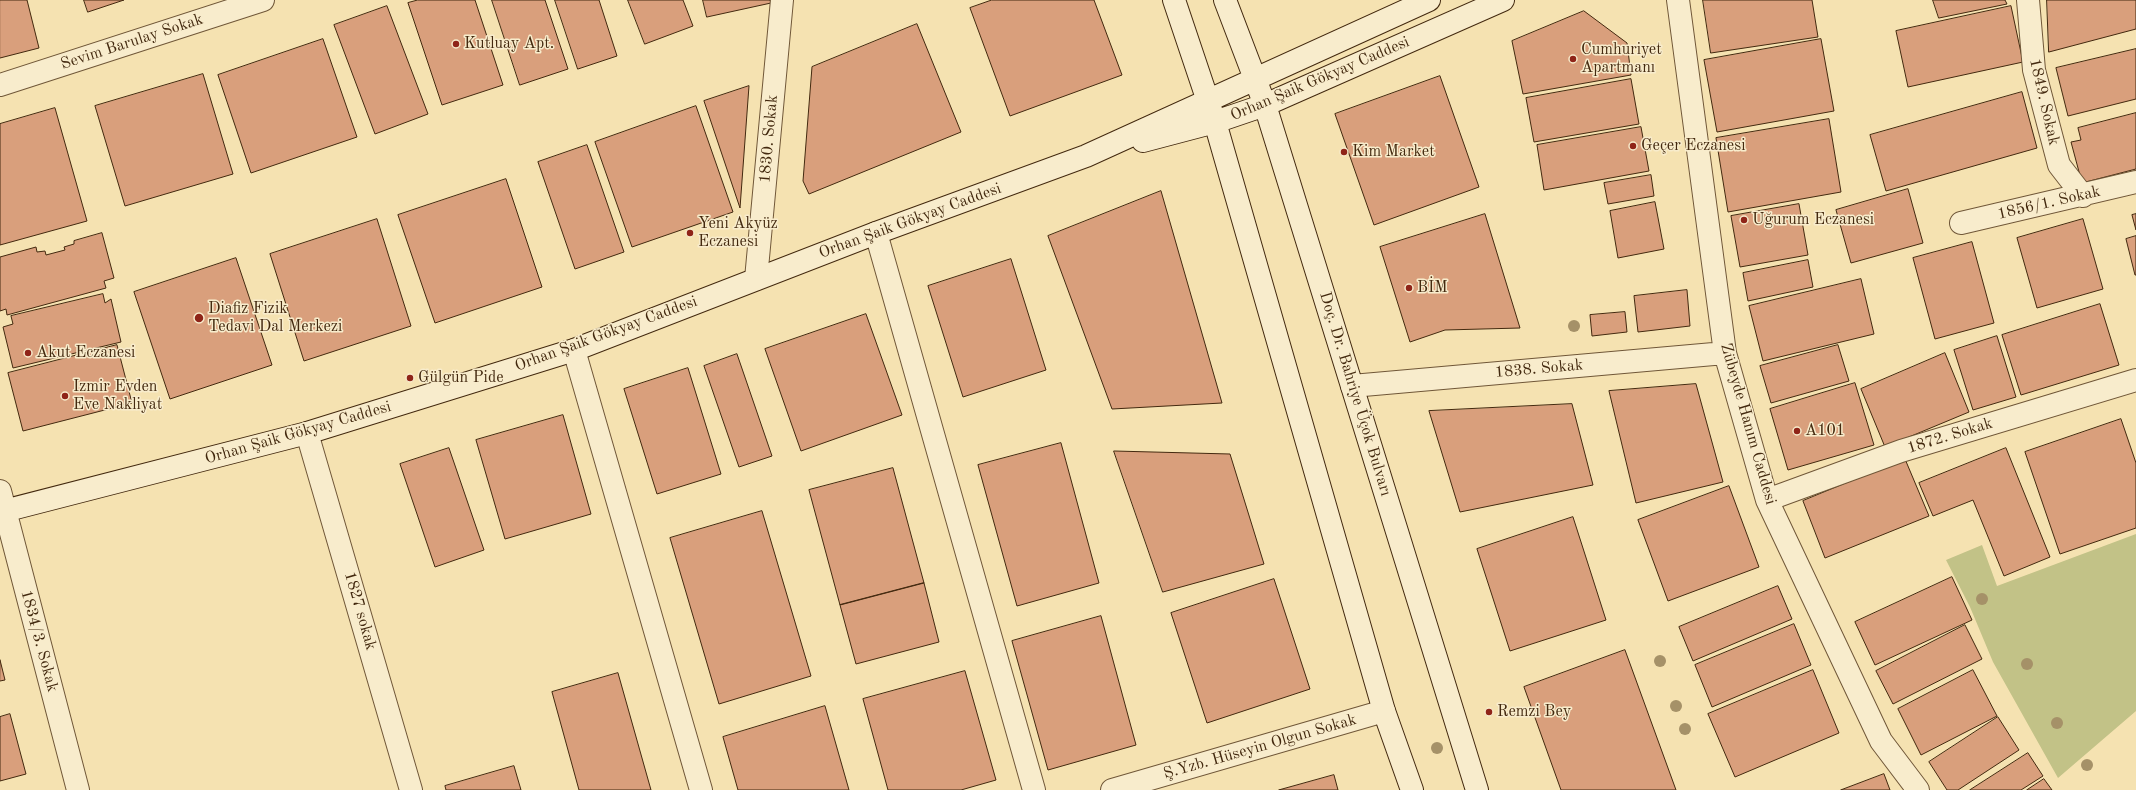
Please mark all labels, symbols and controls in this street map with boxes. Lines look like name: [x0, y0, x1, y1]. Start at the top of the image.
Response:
street label: Sevim Barulay Sokak: [58, 10, 206, 74]
street label: Orhan Şaik Gökyay Caddesi: [1228, 33, 1412, 125]
place label: Kutluay Apt.: [464, 34, 554, 54]
marker: Kutluay Apt.: [451, 39, 461, 49]
place label: Cumhuriyet Apartmanı: [1581, 40, 1662, 78]
marker: Cumhuriyet Apartmanı: [1568, 54, 1578, 64]
street label: 1849. Sokak: [2025, 57, 2063, 147]
street label: 1830. Sokak: [756, 94, 782, 184]
place label: Geçer Eczanesi: [1641, 136, 1745, 156]
marker: Geçer Eczanesi: [1628, 141, 1638, 151]
place label: Kim Market: [1352, 142, 1435, 162]
marker: Kim Market: [1339, 147, 1349, 157]
street label: Orhan Şaik Gökyay Caddesi: [816, 179, 1004, 263]
street label: 1856/1. Sokak: [1996, 182, 2102, 224]
place label: Uğurum Eczanesi: [1752, 210, 1874, 230]
place label: Yeni Akyüz Eczanesi: [698, 214, 778, 252]
marker: Uğurum Eczanesi: [1739, 215, 1749, 225]
marker: Yeni Akyüz Eczanesi: [685, 228, 695, 238]
place label: BİM: [1417, 278, 1448, 298]
marker: BİM: [1404, 283, 1414, 293]
street label: Doç. Dr. Bahriye Üçok Bulvarı: [1315, 290, 1395, 498]
street label: Orhan Şaik Gökyay Caddesi: [512, 292, 700, 376]
place label: Diafiz Fizik Tedavi Dal Merkezi: [208, 299, 342, 337]
marker: Diafiz Fizik Tedavi Dal Merkezi: [193, 312, 205, 324]
street label: Zübeyde Hanım Caddesi: [1716, 341, 1780, 507]
place label: Akut Eczanesi: [36, 343, 135, 363]
marker: Akut Eczanesi: [23, 348, 33, 358]
street label: 1838. Sokak: [1494, 356, 1584, 382]
place label: Gülgün Pide: [418, 368, 504, 388]
marker: Gülgün Pide: [405, 373, 415, 383]
place label: Izmir Evden Eve Nakliyat: [73, 377, 162, 415]
marker: Izmir Evden Eve Nakliyat: [60, 391, 70, 401]
street label: Orhan Şaik Gökyay Caddesi: [203, 397, 393, 469]
street label: 1872. Sokak: [1905, 414, 1995, 458]
place label: A101: [1805, 421, 1845, 441]
marker: A101: [1792, 426, 1802, 436]
street label: 1827 sokak: [340, 569, 380, 653]
street label: 1834/3. Sokak: [16, 588, 62, 694]
place label: Remzi Bey: [1497, 702, 1571, 722]
marker: Remzi Bey: [1484, 707, 1494, 717]
street label: Ş.Yzb. Hüseyin Olgun Sokak: [1161, 710, 1359, 784]

